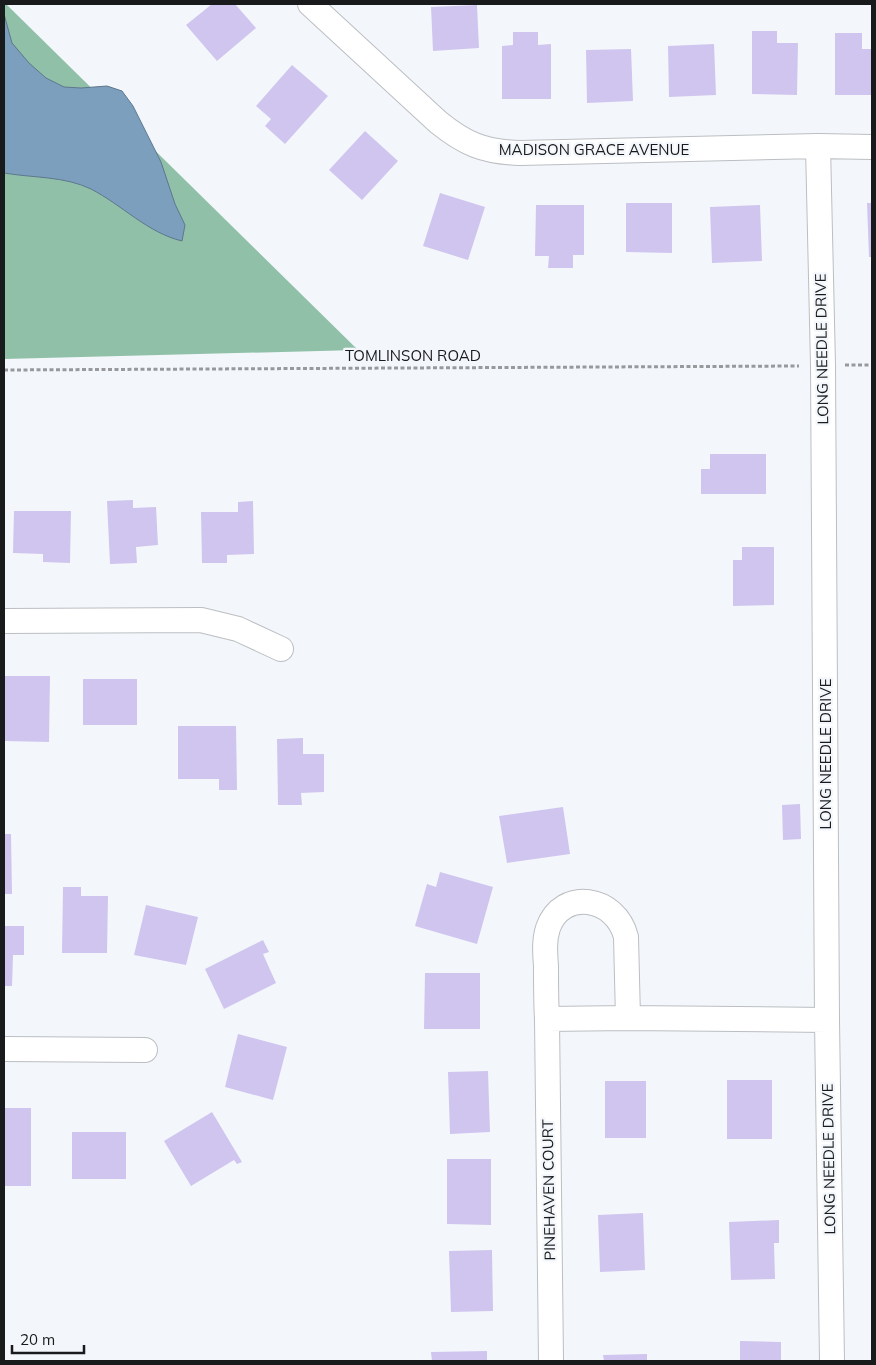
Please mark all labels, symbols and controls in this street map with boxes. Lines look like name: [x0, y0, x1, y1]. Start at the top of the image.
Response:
street label: MADISON GRACE AVENUE: [499, 140, 689, 159]
street label: LONG NEEDLE DRIVE: [811, 273, 832, 425]
street label: TOMLINSON ROAD: [345, 346, 481, 365]
street label: LONG NEEDLE DRIVE: [816, 678, 835, 830]
street label: LONG NEEDLE DRIVE: [818, 1083, 839, 1235]
street label: PINEHAVEN COURT: [538, 1119, 559, 1261]
scale bar: [12, 1322, 85, 1354]
text: 20 m: [20, 1330, 55, 1349]

